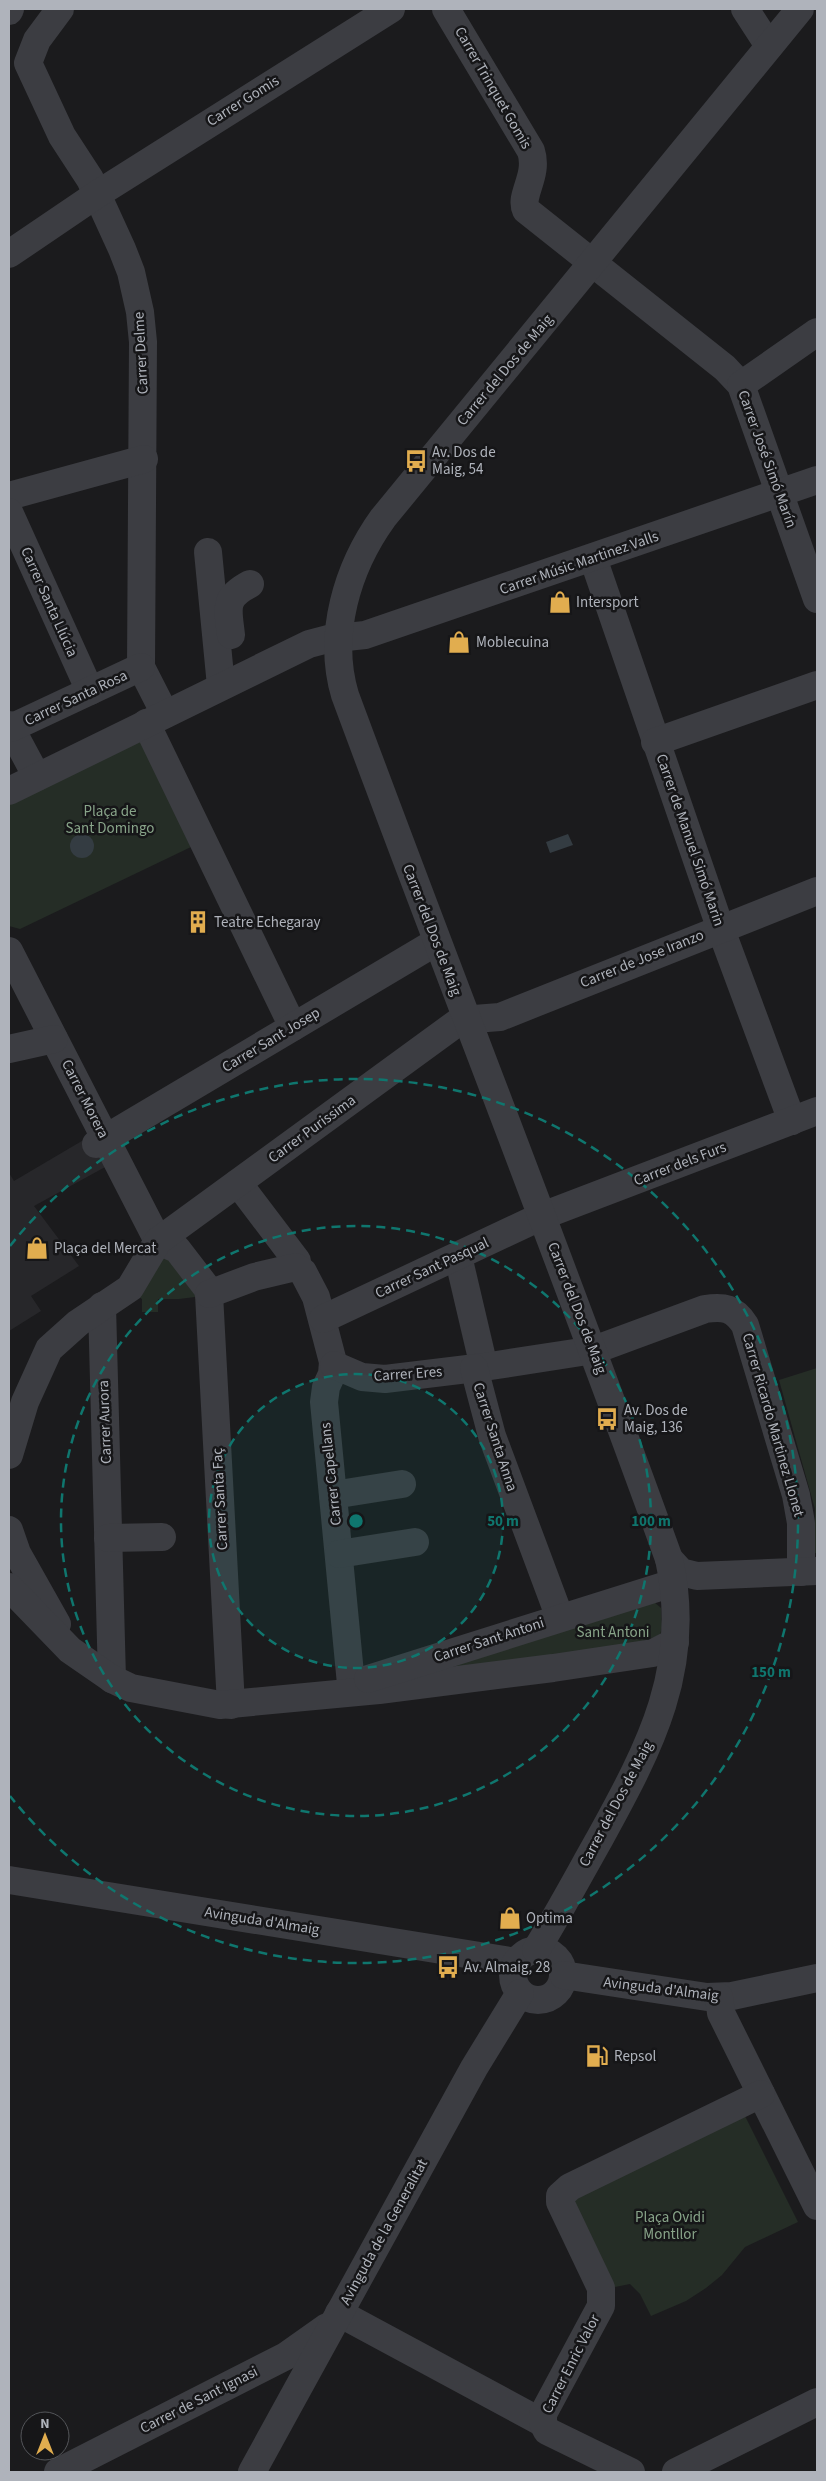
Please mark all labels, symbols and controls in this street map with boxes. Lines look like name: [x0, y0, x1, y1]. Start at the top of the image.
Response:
street label: Carrer Trinquet Gomis: [449, 23, 537, 153]
street label: Carrer Gomis: [203, 70, 283, 132]
street label: Carrer del Dos de Maig: [452, 309, 558, 430]
street label: Carrer Delme: [128, 311, 154, 395]
street label: Carrer José Simó Marín: [732, 387, 802, 531]
place label: Av. Dos de Maig, 54: [432, 442, 496, 480]
bus stop icon: Av. Dos de Maig, 54: [403, 448, 429, 474]
street label: Carrer Músic Martinez Valls: [497, 526, 661, 600]
street label: Carrer Santa Llúcia: [15, 544, 83, 660]
shop icon: Intersport: [547, 589, 573, 615]
place label: Intersport: [576, 592, 639, 613]
shop icon: Moblecuina: [446, 629, 472, 655]
place label: Moblecuina: [476, 632, 549, 653]
street label: Carrer Santa Rosa: [21, 665, 131, 731]
street label: Carrer de Manuel Simó Marin: [651, 751, 729, 929]
park label: Plaça de Sant Domingo: [65, 801, 155, 839]
street label: Carrer del Dos de Maig: [397, 861, 467, 999]
building icon: Teatre Echegaray: [185, 909, 211, 935]
place label: Teatre Echegaray: [214, 912, 321, 933]
street label: Carrer de Jose Iranzo: [577, 925, 707, 993]
street label: Carrer Sant Josep: [218, 1002, 324, 1078]
street label: Carrer Morera: [56, 1056, 114, 1142]
street label: Carrer Purissima: [264, 1090, 360, 1168]
street label: Carrer dels Furs: [631, 1137, 729, 1191]
street label: Carrer Sant Pasqual: [372, 1232, 493, 1304]
shop icon: Plaça del Mercat: [24, 1235, 50, 1261]
place label: Plaça del Mercat: [54, 1238, 156, 1259]
street label: Carrer del Dos de Maig: [542, 1239, 612, 1377]
street label: Carrer Ricardo Martinez Llonet: [737, 1331, 809, 1519]
street label: Carrer Eres: [373, 1361, 443, 1387]
street label: Carrer Aurora: [93, 1380, 117, 1464]
street label: Carrer Santa Anna: [468, 1380, 522, 1494]
place label: Av. Dos de Maig, 136: [624, 1400, 688, 1438]
bus stop icon: Av. Dos de Maig, 136: [594, 1406, 620, 1432]
street label: Carrer Capellans: [315, 1421, 347, 1527]
street label: Carrer Santa Faç: [207, 1447, 233, 1551]
text: 50 m: [487, 1511, 519, 1532]
text: 100 m: [631, 1511, 671, 1532]
centre of rings: [347, 1512, 365, 1530]
street label: Carrer Sant Antoni: [431, 1612, 547, 1668]
park label: Sant Antoni: [576, 1622, 650, 1643]
text: 150 m: [751, 1662, 791, 1683]
street label: Carrer del Dos de Maig: [574, 1737, 658, 1871]
street label: Avinguda d'Almaig: [203, 1902, 321, 1941]
shop icon: Optima: [497, 1905, 523, 1931]
place label: Optima: [526, 1908, 573, 1929]
bus stop icon: Av. Almaig, 28: [435, 1954, 461, 1980]
place label: Av. Almaig, 28: [464, 1957, 550, 1978]
street label: Avinguda d'Almaig: [602, 1972, 720, 2007]
fuel station icon: Repsol: [584, 2043, 610, 2069]
place label: Repsol: [614, 2046, 657, 2067]
street label: Avinguda de la Generalitat: [335, 2155, 433, 2309]
park label: Plaça Ovidi Montllor: [635, 2207, 705, 2245]
street label: Carrer Enric Valor: [537, 2310, 605, 2417]
street label: Carrer de Sant Ignasi: [136, 2361, 262, 2439]
north arrow: [20, 2411, 70, 2461]
text: N: [40, 2414, 50, 2434]

